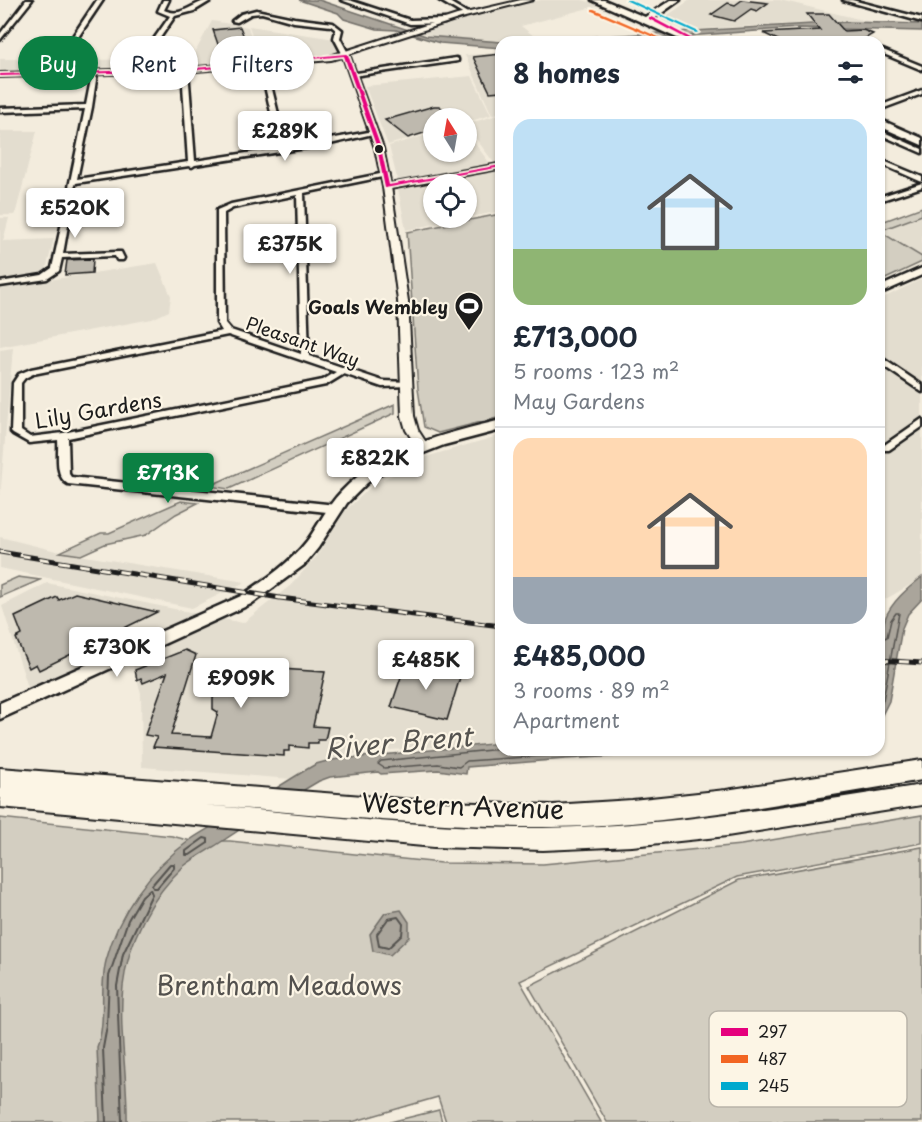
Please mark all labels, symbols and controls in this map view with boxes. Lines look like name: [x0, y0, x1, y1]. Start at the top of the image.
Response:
chip: Buy: [18, 36, 98, 90]
chip: Rent: [110, 36, 198, 90]
chip: Filters: [210, 36, 314, 90]
text: 8 homes: [513, 53, 620, 92]
icon: filters: [834, 56, 867, 89]
north arrow: [423, 108, 477, 162]
map controls: [423, 108, 477, 228]
pin: £289K: [243, 111, 327, 162]
text: £289K: [252, 115, 318, 145]
unlabelled marker: [373, 143, 385, 155]
icon: home: [636, 158, 744, 266]
button: locate: [423, 174, 477, 228]
pin: £520K: [33, 188, 117, 239]
text: £520K: [40, 192, 110, 222]
pin: £375K: [248, 224, 332, 275]
text: £375K: [257, 228, 323, 258]
sports icon: Goals Wembley: [453, 290, 485, 332]
place label: Goals Wembley: [308, 293, 448, 320]
street label: Pleasant Way: [243, 309, 363, 373]
text: £713,000: [513, 317, 638, 356]
text: 5 rooms · 123 m²: [513, 356, 679, 386]
street label: Lily Gardens: [32, 382, 164, 436]
text: May Gardens: [513, 386, 645, 416]
pin: £822K: [333, 438, 417, 489]
text: £822K: [341, 442, 409, 472]
pin: £713K: [126, 453, 210, 504]
text: £713K: [137, 457, 199, 487]
icon: home: [636, 477, 744, 585]
pin: £730K: [75, 627, 159, 678]
text: £730K: [83, 631, 151, 661]
text: £485,000: [513, 636, 645, 675]
pin: £485K: [384, 640, 468, 691]
text: £485K: [392, 644, 460, 674]
pin: £909K: [199, 658, 283, 709]
text: £909K: [207, 662, 275, 692]
text: 3 rooms · 89 m²: [513, 675, 670, 705]
text: Apartment: [513, 705, 620, 735]
water label: River Brent: [323, 714, 476, 768]
street label: Western Avenue: [361, 782, 565, 828]
park label: Brentham Meadows: [156, 965, 402, 1004]
legend: [709, 1011, 907, 1107]
text: 297: [758, 1019, 787, 1043]
text: 487: [758, 1046, 787, 1070]
text: 245: [758, 1073, 789, 1097]

